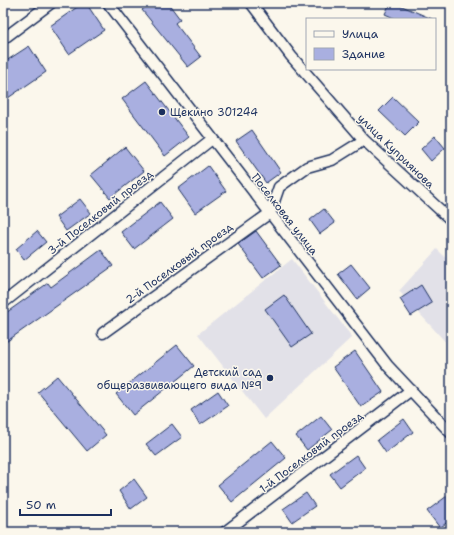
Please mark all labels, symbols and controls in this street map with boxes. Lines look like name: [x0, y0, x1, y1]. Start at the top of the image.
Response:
legend: [306, 18, 436, 70]
text: Улица: [342, 26, 379, 42]
text: Здание: [342, 46, 386, 62]
place label: Щекино 301244: [170, 105, 258, 120]
marker: Щекино 301244: [157, 107, 167, 117]
street label: улица Куприянова: [354, 111, 437, 192]
street label: 3-й Поселковый проезд: [45, 167, 156, 258]
street label: Поселковая улица: [248, 171, 321, 258]
street label: 2-й Поселковый проезд: [123, 219, 236, 307]
place label: Детский сад общеразвивающего вида №9: [97, 365, 262, 393]
marker: Детский сад общеразвивающего вида №9: [265, 373, 275, 383]
street label: 1-й Поселковый проезд: [256, 408, 366, 496]
scale bar: [20, 491, 111, 517]
text: 50 m: [26, 497, 56, 513]

